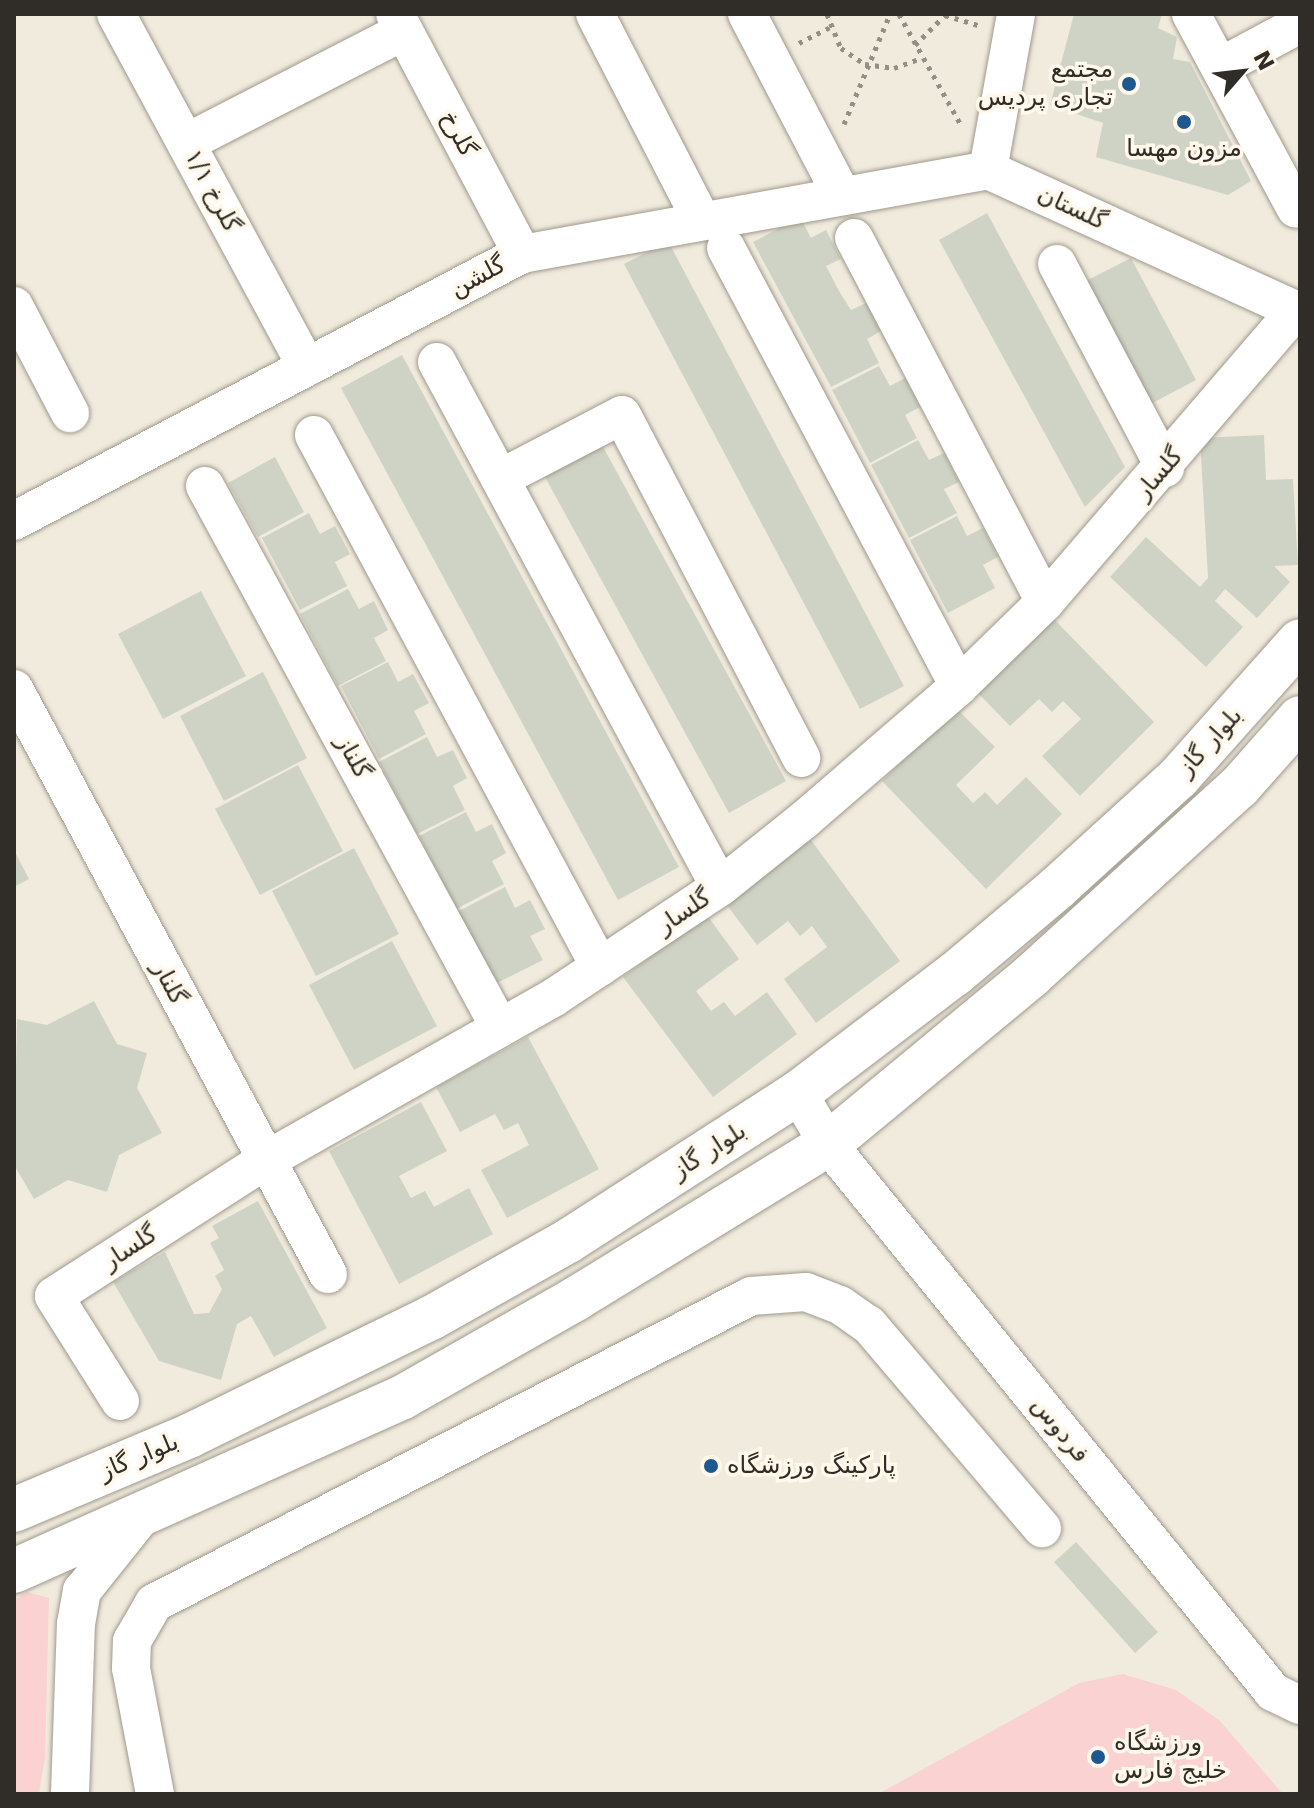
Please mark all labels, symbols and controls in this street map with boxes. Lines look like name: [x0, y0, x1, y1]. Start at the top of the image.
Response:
north arrow: [1202, 32, 1282, 112]
text: N: [1248, 46, 1279, 74]
place label: مجتمع تجاری پردیس: [978, 56, 1113, 112]
marker: مجتمع تجاری پردیس: [1120, 75, 1138, 93]
street label: گلرخ: [434, 106, 482, 162]
marker: مزون مهسا: [1175, 113, 1193, 131]
place label: مزون مهسا: [1126, 135, 1242, 163]
street label: گلرخ ۱/۱: [178, 145, 246, 237]
street label: گلستان: [1033, 180, 1111, 236]
street label: گلشن: [445, 250, 511, 304]
street label: گلسار: [1129, 442, 1189, 506]
street label: بلوار گاز: [1171, 701, 1249, 783]
street label: گلناز: [329, 730, 377, 784]
street label: گلسار: [651, 883, 717, 941]
street label: گلنار: [146, 956, 192, 1010]
street label: بلوار گاز: [666, 1116, 752, 1186]
street label: گلسار: [97, 1220, 163, 1276]
street label: فردوس: [1025, 1391, 1095, 1469]
street label: بلوار گاز: [95, 1427, 183, 1487]
place label: پارکینگ ورزشگاه: [727, 1452, 896, 1480]
marker: پارکینگ ورزشگاه: [702, 1457, 720, 1475]
place label: ورزشگاه خلیج فارس: [1114, 1729, 1227, 1785]
marker: ورزشگاه خلیج فارس: [1089, 1748, 1107, 1766]

